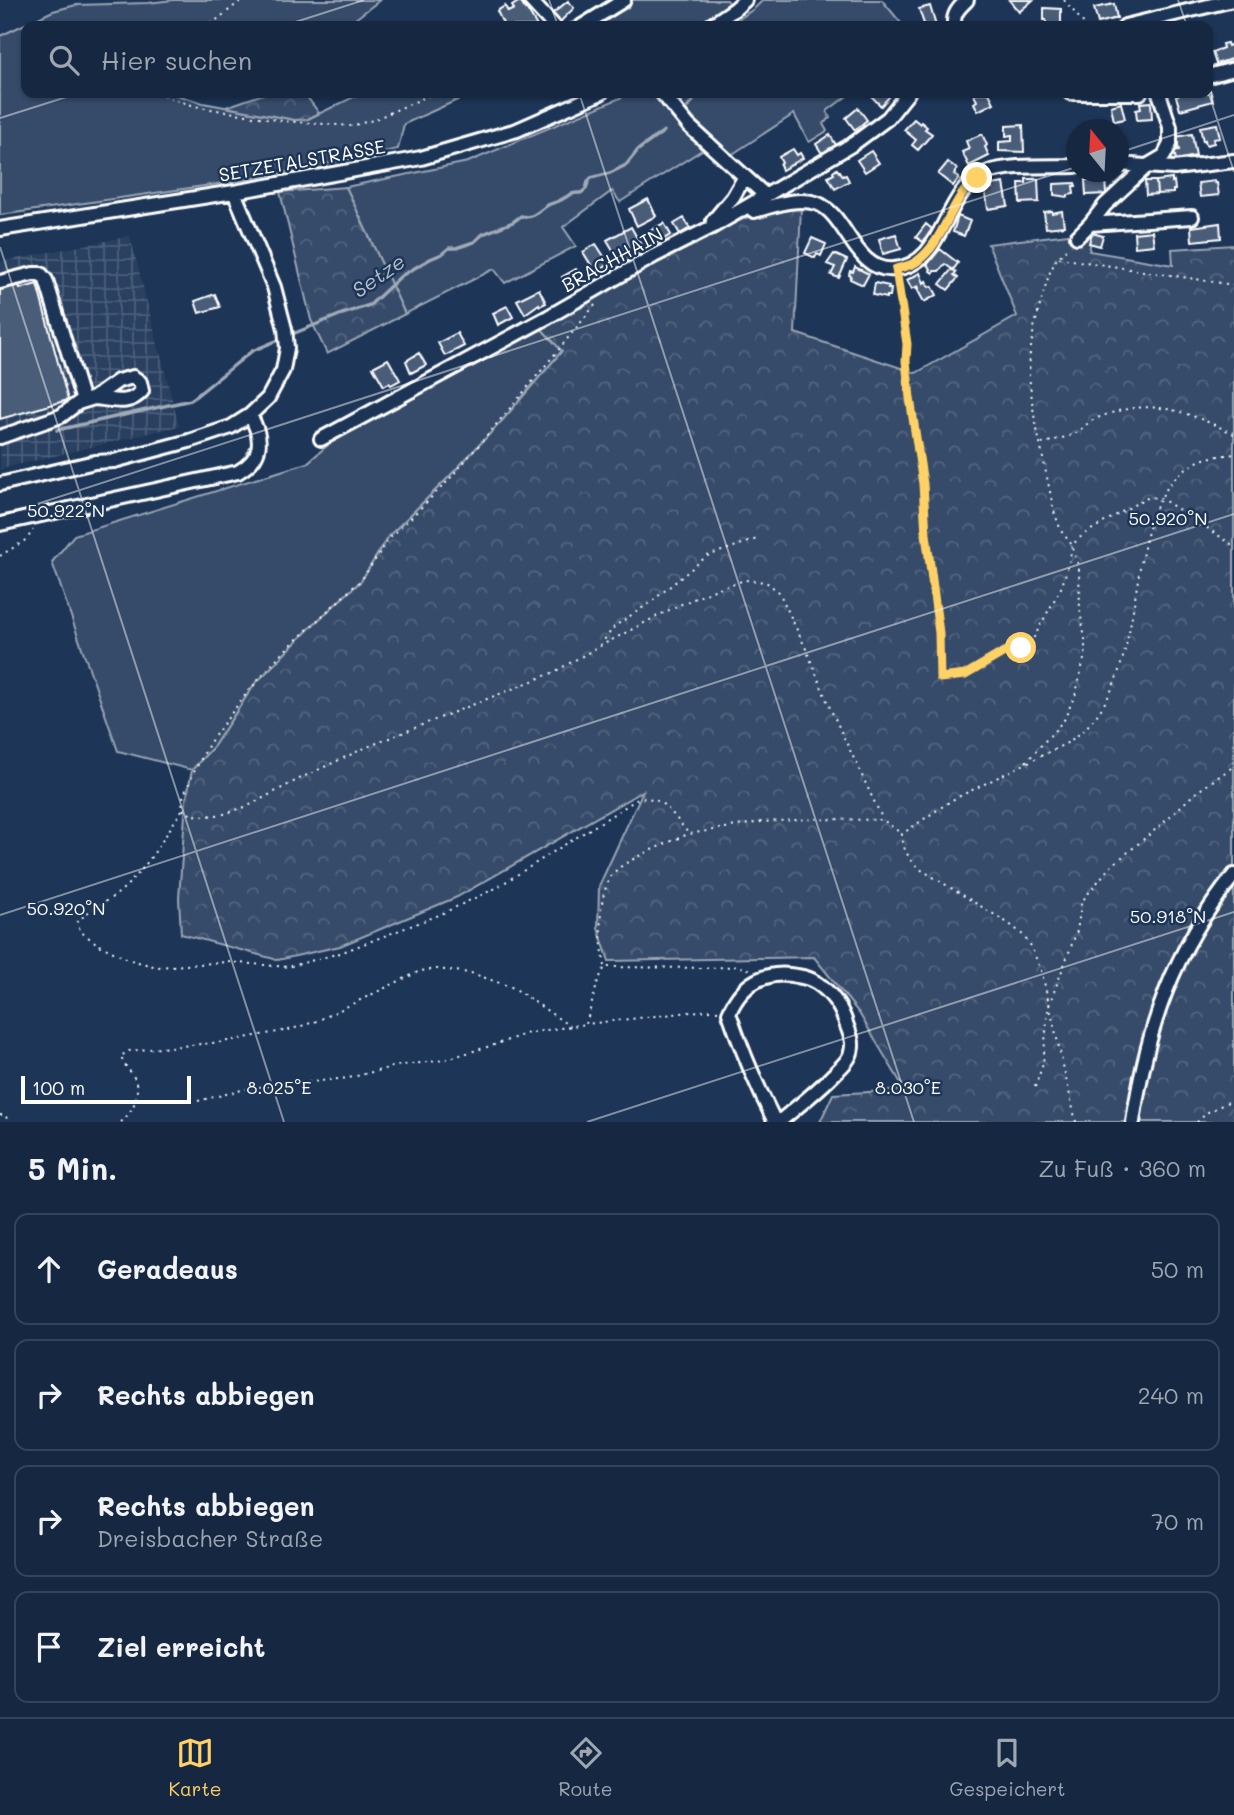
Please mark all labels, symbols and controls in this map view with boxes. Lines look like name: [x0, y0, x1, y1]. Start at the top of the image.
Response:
search box: [21, 21, 1213, 98]
icon: search: [45, 41, 83, 79]
text: Hier suchen: [101, 43, 252, 77]
north arrow: [1066, 119, 1129, 182]
street label: SETZETALSTRASSE: [217, 133, 387, 187]
route end: [961, 162, 992, 193]
street label: BRACHHAIN: [557, 221, 667, 297]
water label: Setze: [346, 247, 410, 303]
text: 50.922°N: [27, 498, 105, 522]
text: 50.920°N: [1129, 506, 1207, 530]
route start: [1005, 632, 1036, 663]
text: 50.920°N: [27, 896, 105, 920]
text: 50.918°N: [1130, 904, 1206, 928]
scale bar: [21, 1073, 191, 1105]
text: 100 m: [32, 1075, 85, 1100]
text: 8.025°E: [246, 1075, 312, 1099]
text: 8.030°E: [875, 1075, 941, 1099]
text: 5 Min.: [28, 1148, 117, 1188]
text: Zu Fuß · 360 m: [1039, 1153, 1206, 1183]
icon: ahead: [30, 1250, 68, 1288]
text: Geradeaus: [97, 1252, 238, 1286]
text: 50 m: [1151, 1254, 1204, 1284]
icon: right: [30, 1376, 68, 1414]
text: Rechts abbiegen: [97, 1378, 314, 1412]
text: 240 m: [1138, 1380, 1204, 1410]
text: Rechts abbiegen: [97, 1489, 314, 1523]
icon: right: [30, 1502, 68, 1540]
text: 70 m: [1151, 1506, 1204, 1536]
text: Dreisbacher Straße: [97, 1523, 323, 1553]
icon: arrive: [30, 1628, 68, 1666]
text: Ziel erreicht: [97, 1630, 265, 1664]
tab: Karte: [169, 1734, 222, 1801]
tab: Route: [559, 1734, 613, 1801]
tab: Gespeichert: [950, 1734, 1065, 1801]

